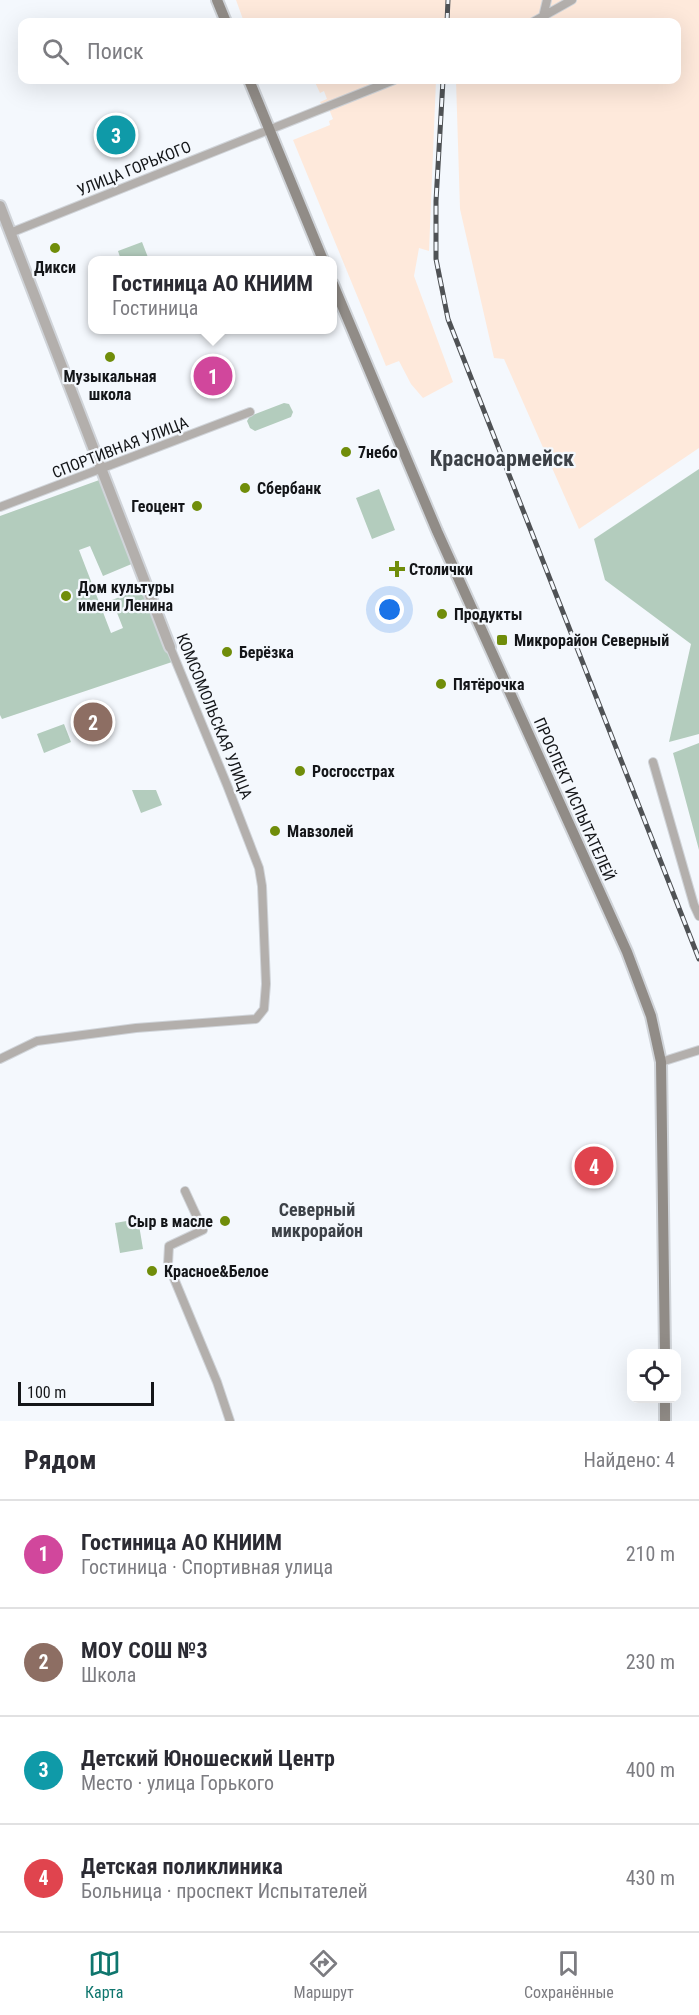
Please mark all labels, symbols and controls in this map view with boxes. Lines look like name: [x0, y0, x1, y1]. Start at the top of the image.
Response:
search box: [18, 18, 681, 84]
icon: search: [39, 35, 72, 68]
text: Поиск: [87, 39, 144, 64]
pin: 3: [96, 112, 136, 158]
street label: УЛИЦА ГОРЬКОГО: [74, 137, 194, 200]
marker: Дикси: [48, 241, 62, 255]
popup: [88, 256, 337, 334]
place label: Дикси: [34, 258, 76, 277]
text: Гостиница АО КНИИМ: [112, 271, 313, 296]
text: Гостиница: [112, 296, 198, 320]
marker: Музыкальная школа: [103, 350, 117, 364]
pin: 1: [194, 354, 232, 398]
place label: Музыкальная школа: [63, 367, 157, 404]
street label: СПОРТИВНАЯ УЛИЦА: [49, 413, 191, 482]
place label: 7небо: [358, 443, 398, 462]
marker: 7небо: [339, 445, 353, 459]
district label: Красноармейск: [430, 446, 574, 471]
place label: Сбербанк: [257, 479, 321, 498]
marker: Сбербанк: [238, 481, 252, 495]
place label: Геоцент: [131, 497, 185, 516]
marker: Геоцент: [190, 499, 204, 513]
place label: Столички: [409, 560, 473, 579]
marker: Столички: [390, 562, 404, 576]
place label: Дом культуры имени Ленина: [78, 578, 174, 615]
marker: Дом культуры имени Ленина: [59, 589, 73, 603]
your location: [375, 595, 404, 624]
place label: Продукты: [454, 605, 522, 624]
marker: Продукты: [435, 607, 449, 621]
street label: КОМСОМОЛЬСКАЯ УЛИЦА: [173, 631, 256, 802]
place label: Микрорайон Северный: [514, 631, 669, 650]
marker: Микрорайон Северный: [495, 633, 509, 647]
place label: Берёзка: [239, 643, 294, 662]
marker: Берёзка: [220, 645, 234, 659]
place label: Пятёрочка: [453, 675, 525, 694]
marker: Пятёрочка: [434, 677, 448, 691]
pin: 2: [74, 700, 112, 744]
street label: ПРОСПЕКТ ИСПЫТАТЕЛЕЙ: [530, 715, 619, 884]
place label: Росгосстрах: [312, 762, 395, 781]
marker: Росгосстрах: [293, 764, 307, 778]
place label: Мавзолей: [287, 822, 353, 841]
marker: Мавзолей: [268, 824, 282, 838]
pin: 4: [574, 1144, 614, 1188]
district label: Северный микрорайон: [271, 1199, 363, 1241]
place label: Сыр в масле: [128, 1212, 213, 1231]
marker: Сыр в масле: [218, 1214, 232, 1228]
place label: Красное&Белое: [164, 1262, 269, 1281]
marker: Красное&Белое: [145, 1264, 159, 1278]
map controls: [627, 1349, 681, 1403]
button: locate: [627, 1349, 681, 1403]
scale bar: [18, 1379, 154, 1406]
text: 100 m: [27, 1383, 66, 1402]
text: Рядом: [24, 1445, 96, 1475]
text: Найдено: 4: [583, 1448, 675, 1472]
text: Гостиница АО КНИИМ: [81, 1530, 282, 1555]
text: 1: [38, 1542, 49, 1566]
text: 210 m: [626, 1542, 675, 1566]
text: Гостиница · Спортивная улица: [81, 1555, 333, 1579]
text: МОУ СОШ №3: [81, 1638, 208, 1663]
text: 2: [38, 1650, 49, 1674]
text: 230 m: [626, 1650, 675, 1674]
text: Школа: [81, 1663, 136, 1687]
text: Детский Юношеский Центр: [81, 1746, 335, 1771]
text: 3: [38, 1758, 49, 1782]
text: 400 m: [626, 1758, 675, 1782]
text: Место · улица Горького: [81, 1771, 274, 1795]
text: Детская поликлиника: [81, 1854, 283, 1879]
text: 4: [38, 1866, 49, 1890]
text: 430 m: [626, 1866, 675, 1890]
text: Больница · проспект Испытателей: [81, 1879, 368, 1903]
tab: Карта: [85, 1947, 123, 2002]
tab: Маршрут: [294, 1947, 354, 2002]
tab: Сохранённые: [524, 1947, 614, 2002]

